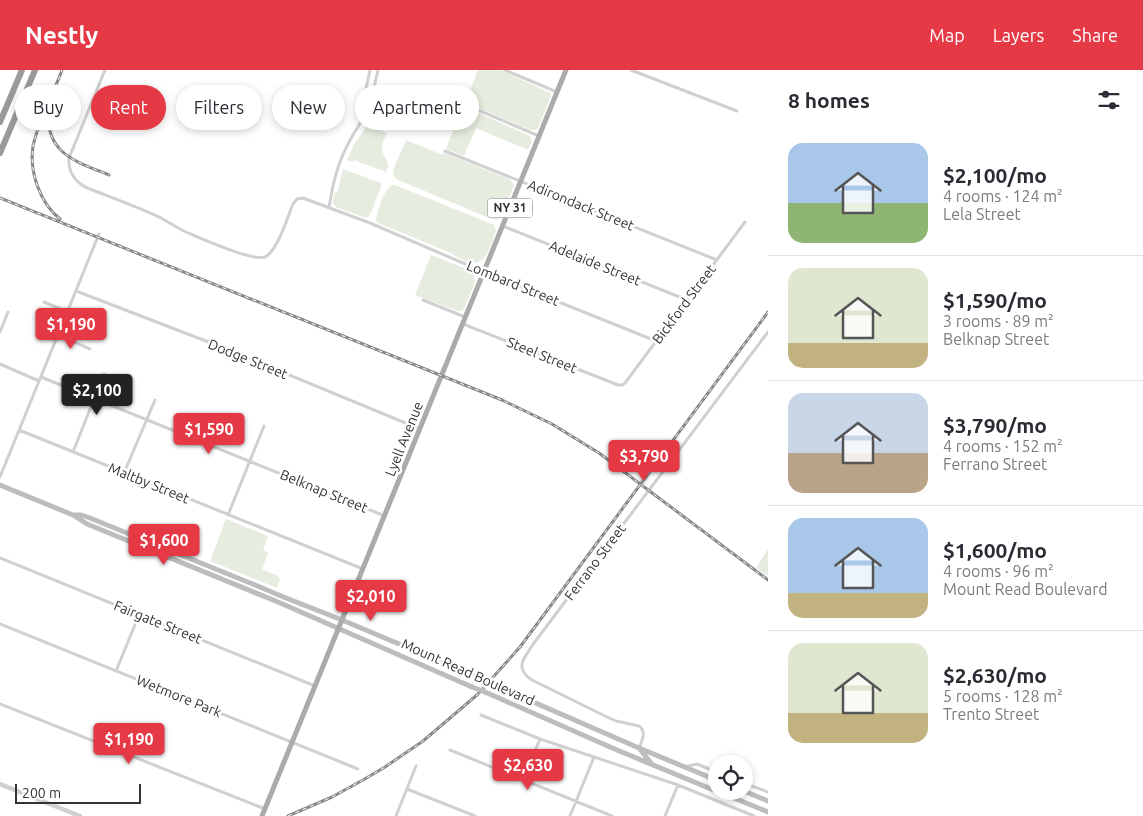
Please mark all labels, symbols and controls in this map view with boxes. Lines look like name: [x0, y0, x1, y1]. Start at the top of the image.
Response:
text: Nestly: [25, 22, 98, 49]
text: Map: [929, 25, 965, 45]
text: Layers: [993, 25, 1044, 45]
text: Share: [1072, 25, 1118, 45]
chip: Buy: [15, 85, 81, 130]
chip: Rent: [91, 85, 166, 130]
chip: Filters: [176, 85, 262, 130]
chip: New: [272, 85, 345, 130]
chip: Apartment: [355, 85, 479, 130]
icon: filters: [1095, 86, 1123, 114]
text: 8 homes: [788, 88, 870, 112]
icon: home: [828, 163, 888, 223]
text: $2,100/mo: [943, 163, 1047, 187]
street label: Adirondack Street: [525, 176, 637, 234]
text: 4 rooms · 124 m²: [943, 187, 1063, 205]
road number: NY 31: [488, 198, 532, 218]
text: Lela Street: [943, 205, 1021, 223]
street label: Adelaide Street: [547, 237, 644, 289]
street label: Lombard Street: [464, 257, 562, 309]
street label: Bickford Street: [649, 261, 719, 347]
icon: home: [828, 288, 888, 348]
text: $1,590/mo: [943, 288, 1047, 312]
pin: $1,190: [30, 308, 112, 350]
text: 3 rooms · 89 m²: [943, 312, 1054, 330]
text: $1,190: [46, 315, 96, 333]
text: Belknap Street: [943, 330, 1049, 348]
street label: Steel Street: [505, 334, 580, 377]
street label: Dodge Street: [206, 336, 291, 382]
pin: $2,100: [56, 374, 138, 416]
text: $2,100: [72, 381, 122, 399]
street label: Lyell Avenue: [382, 399, 426, 479]
pin: $1,590: [168, 412, 250, 455]
icon: home: [828, 413, 888, 473]
text: $3,790/mo: [943, 413, 1047, 437]
text: $1,590: [184, 420, 234, 438]
text: 4 rooms · 152 m²: [943, 437, 1063, 455]
pin: $3,790: [603, 440, 685, 482]
text: $3,790: [619, 447, 669, 465]
text: Ferrano Street: [943, 455, 1047, 473]
street label: Maltby Street: [106, 460, 192, 507]
street label: Belknap Street: [278, 466, 371, 516]
street label: Ferrano Street: [561, 520, 629, 603]
pin: $1,600: [123, 524, 205, 566]
text: $1,600: [139, 531, 189, 549]
icon: home: [828, 538, 888, 598]
text: $1,600/mo: [943, 538, 1047, 562]
text: 4 rooms · 96 m²: [943, 562, 1054, 580]
pin: $2,010: [330, 580, 412, 622]
text: Mount Read Boulevard: [943, 580, 1108, 598]
text: $2,010: [346, 587, 396, 605]
street label: Fairgate Street: [112, 597, 205, 647]
street label: Mount Read Boulevard: [399, 635, 537, 709]
icon: home: [828, 663, 888, 723]
text: $2,630/mo: [943, 663, 1047, 687]
street label: Wetmore Park: [134, 672, 224, 720]
text: 5 rooms · 128 m²: [943, 687, 1063, 705]
text: Trento Street: [943, 705, 1039, 723]
pin: $1,190: [88, 722, 170, 765]
text: $1,190: [104, 730, 154, 748]
pin: $2,630: [487, 748, 569, 791]
map controls: [708, 755, 753, 800]
button: locate: [708, 755, 753, 800]
text: $2,630: [503, 756, 553, 774]
scale bar: [15, 781, 141, 804]
text: 200 m: [22, 785, 61, 801]

